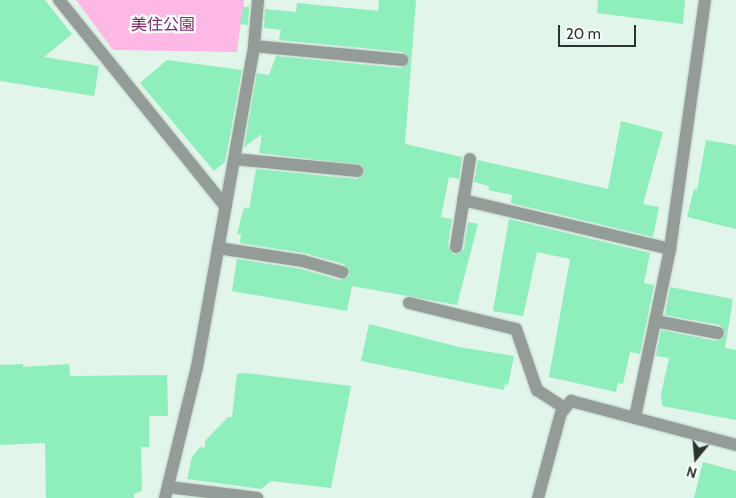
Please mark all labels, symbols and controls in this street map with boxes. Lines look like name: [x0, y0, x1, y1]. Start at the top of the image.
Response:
park label: 美住公園: [131, 15, 195, 35]
scale bar: [561, 15, 638, 47]
text: 20 m: [566, 25, 601, 43]
north arrow: [671, 433, 721, 483]
text: N: [684, 462, 699, 482]

